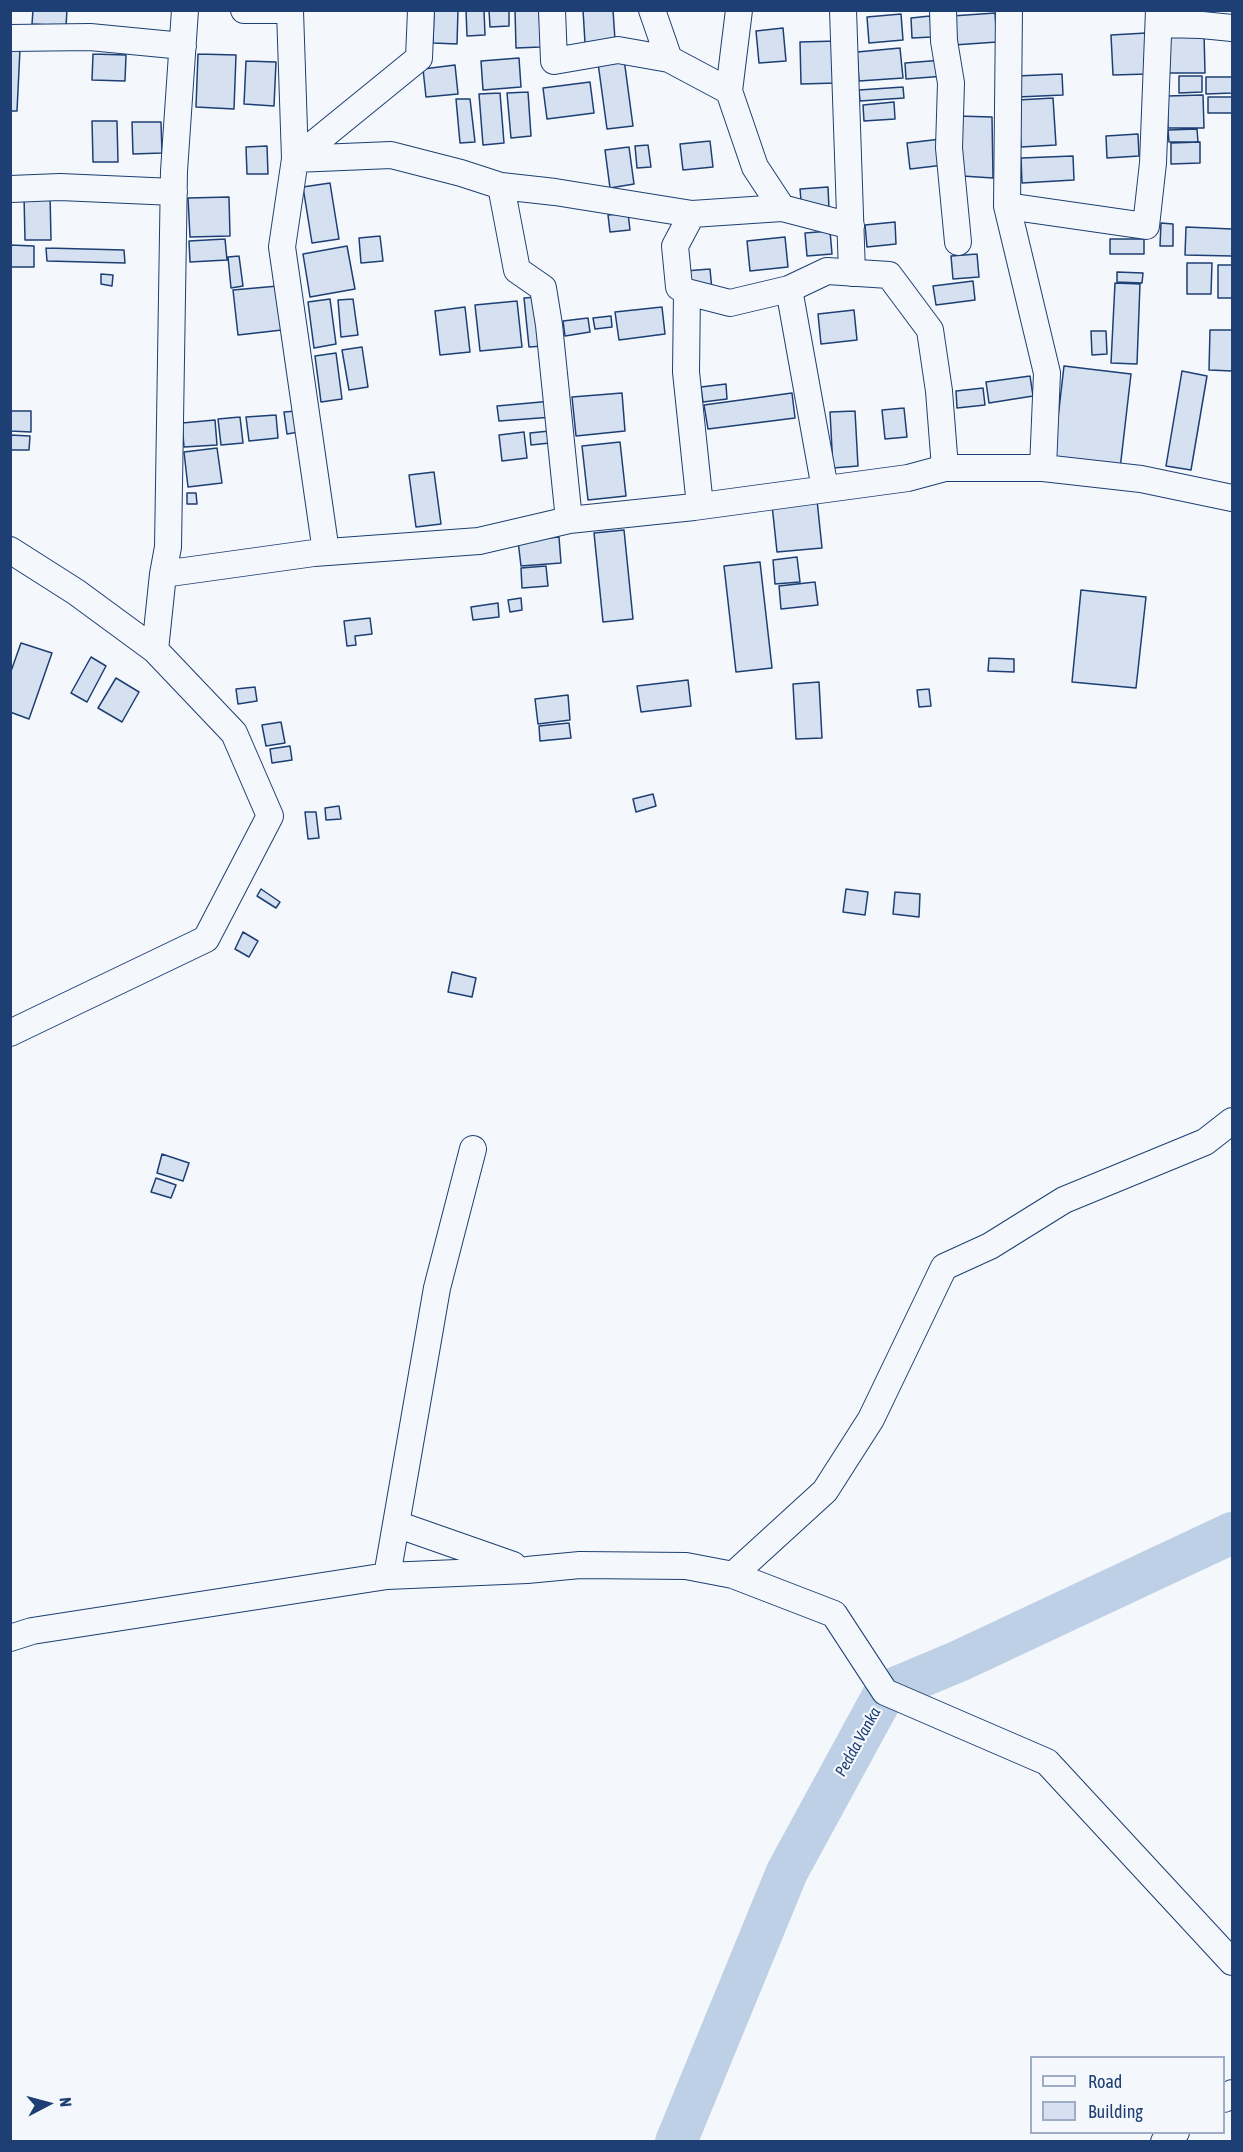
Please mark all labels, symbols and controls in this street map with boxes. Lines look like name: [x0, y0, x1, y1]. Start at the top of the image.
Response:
water label: Pedda Vanka: [831, 1704, 885, 1780]
legend: [1030, 2056, 1225, 2134]
text: Road: [1088, 2071, 1122, 2092]
north arrow: [18, 2074, 78, 2134]
text: N: [56, 2096, 75, 2108]
text: Building: [1088, 2101, 1143, 2122]

